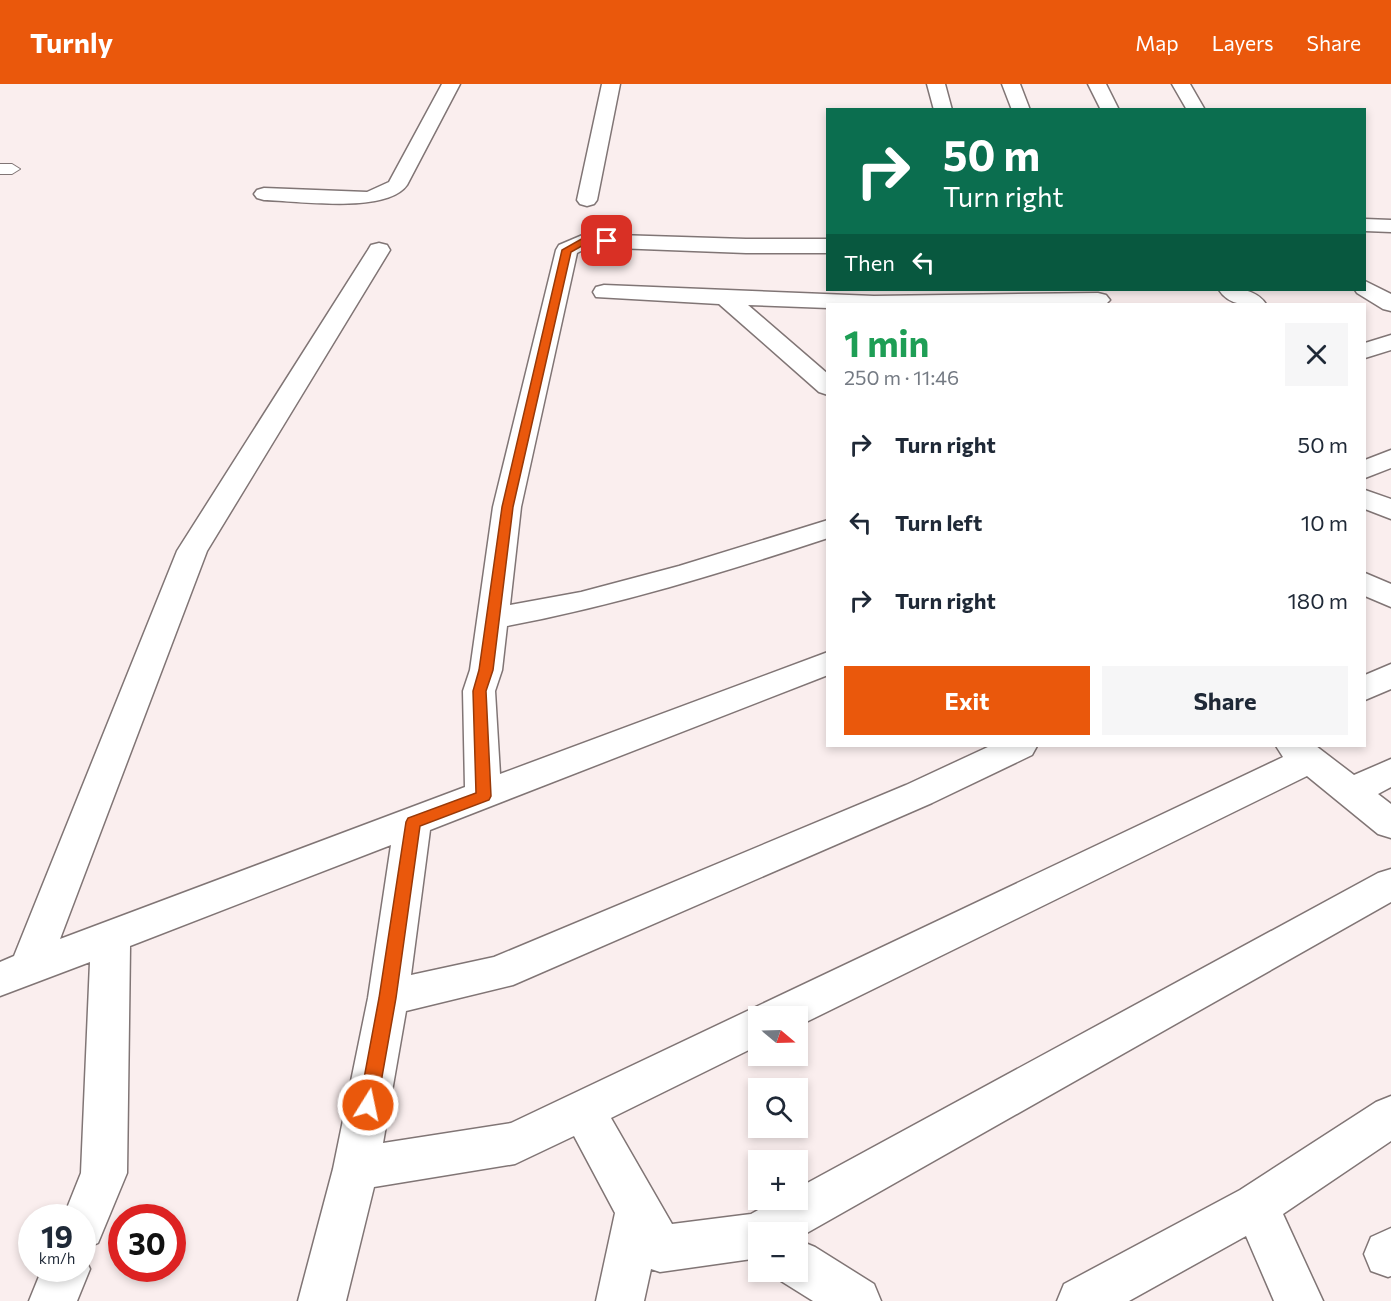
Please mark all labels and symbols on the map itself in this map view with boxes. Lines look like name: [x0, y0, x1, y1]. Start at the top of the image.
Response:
pin: [581, 215, 632, 266]
north arrow: [748, 1006, 808, 1066]
position arrow: [336, 1073, 400, 1137]
speed limit sign: 30: [108, 1204, 186, 1282]

